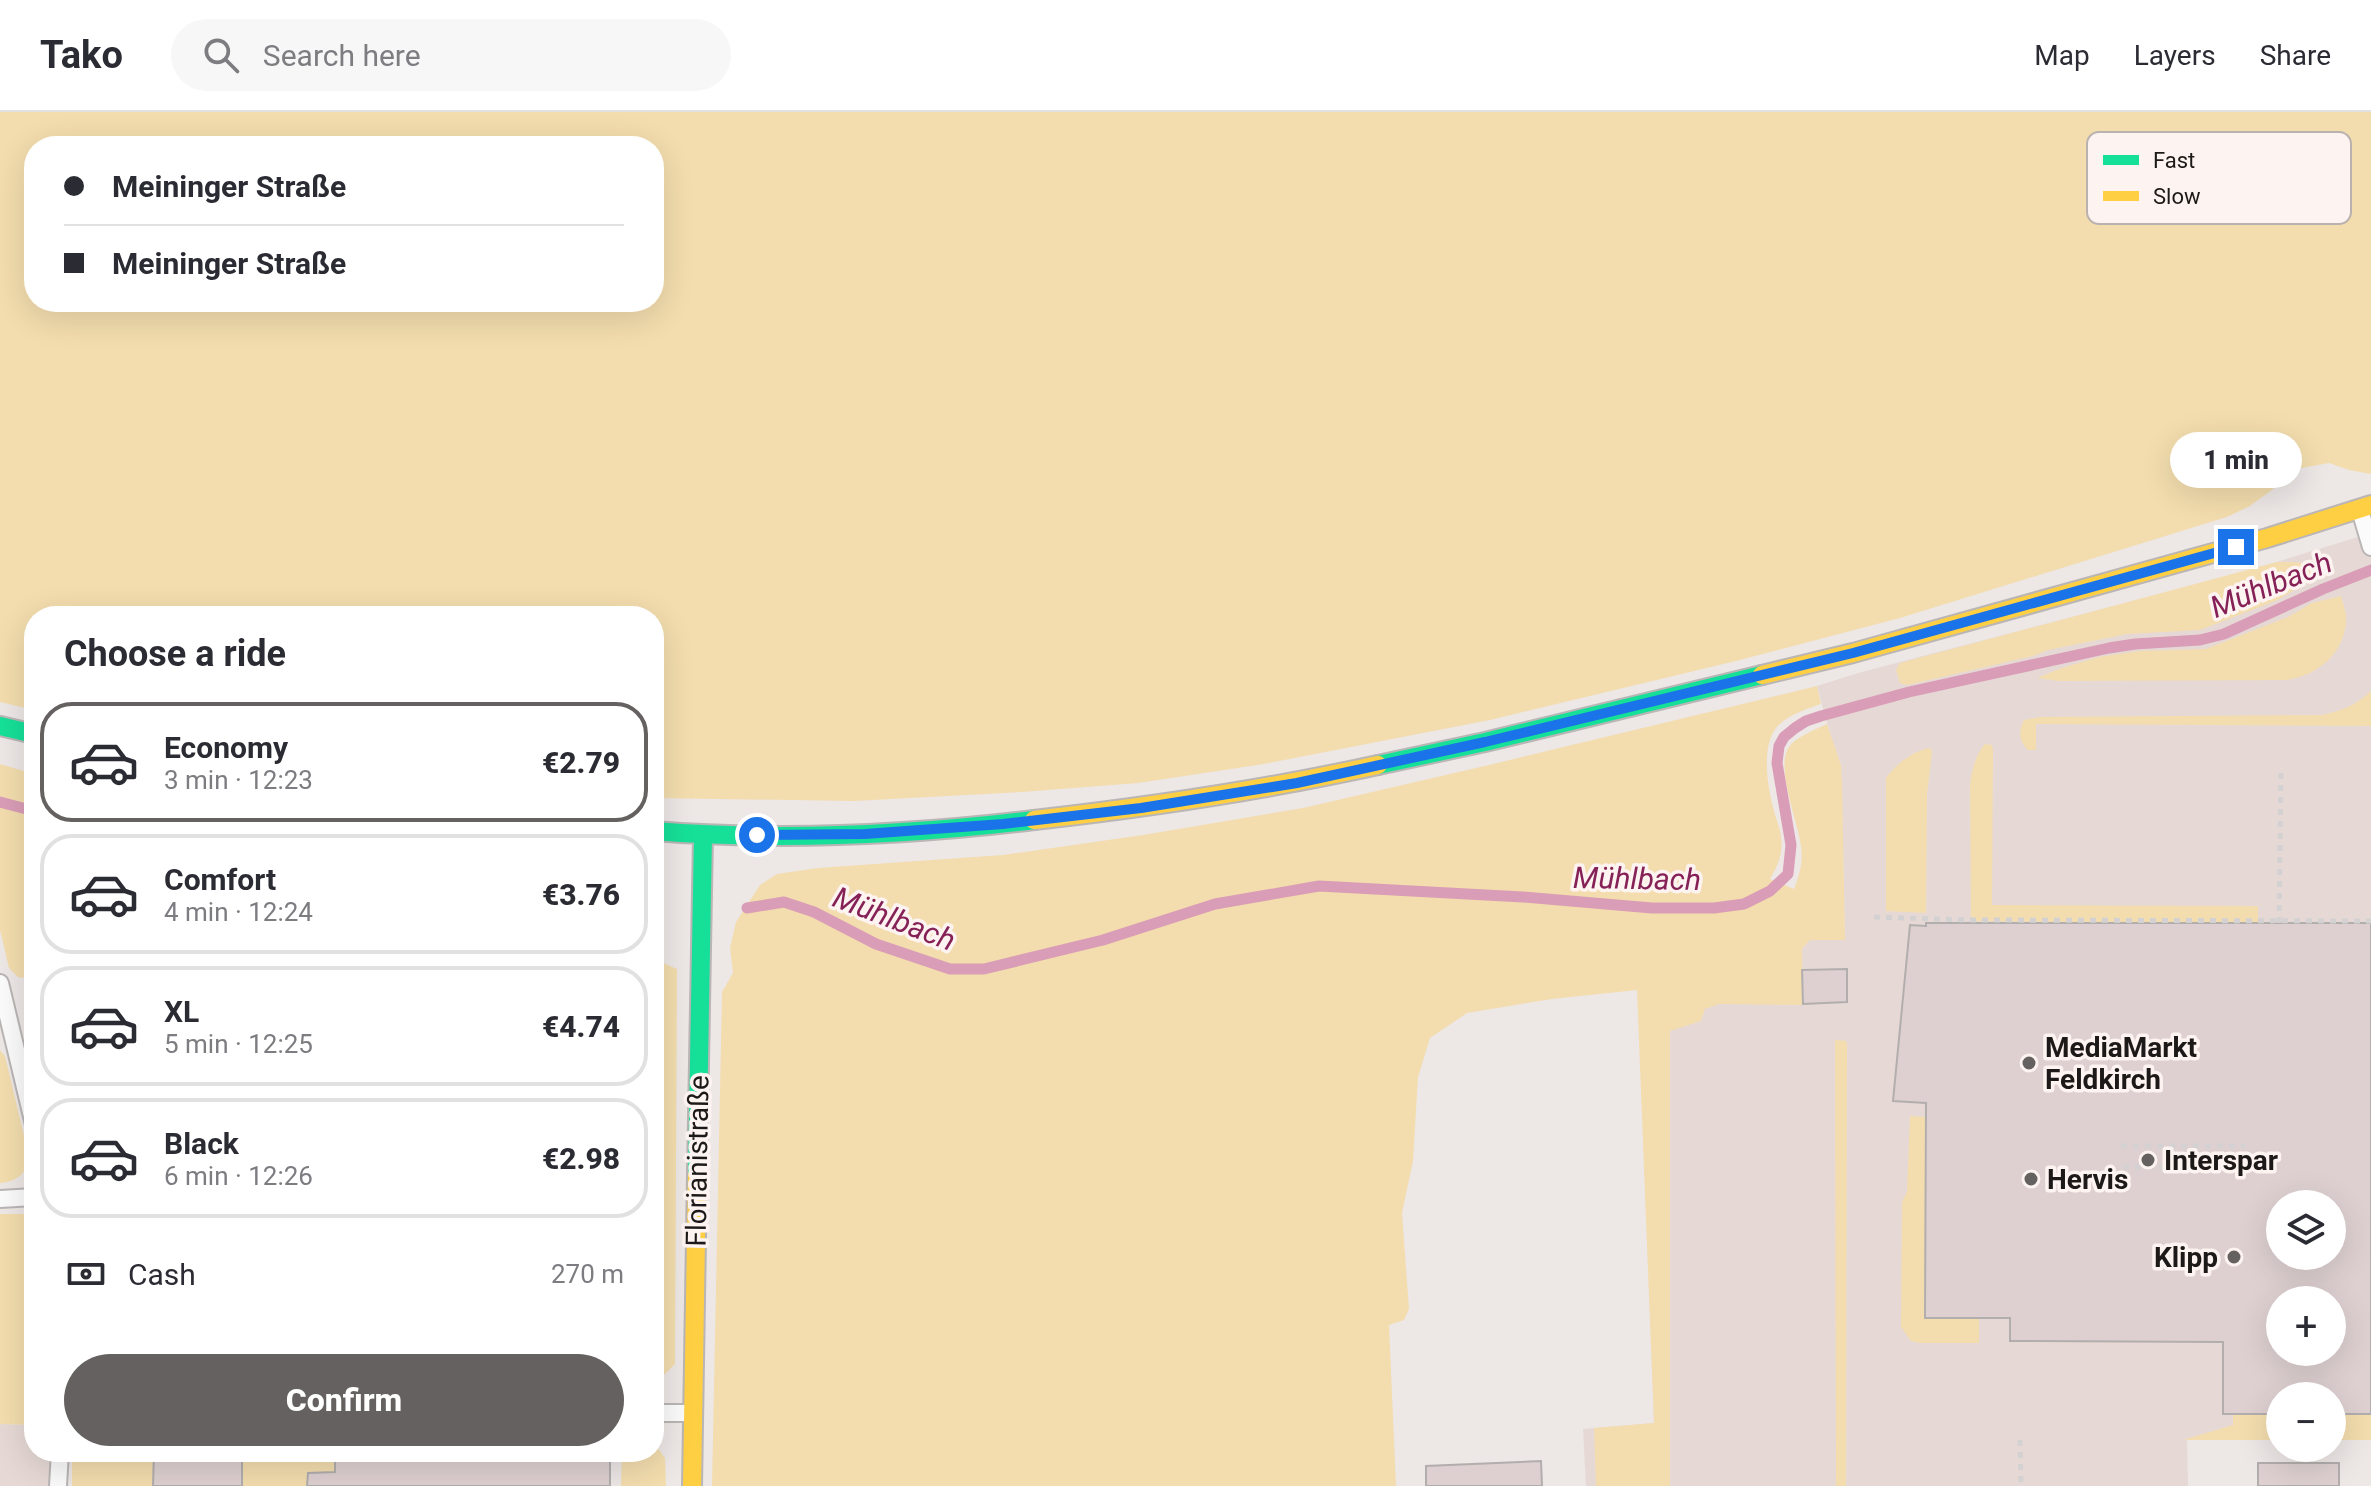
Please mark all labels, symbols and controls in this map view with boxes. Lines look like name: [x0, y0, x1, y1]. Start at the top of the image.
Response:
search box: [171, 19, 731, 91]
text: Tako: [40, 33, 123, 77]
icon: search: [199, 33, 243, 77]
text: Search here: [263, 38, 421, 73]
text: Map: [2034, 39, 2090, 72]
text: Layers: [2134, 39, 2216, 72]
text: Share: [2260, 39, 2331, 72]
legend: [2087, 132, 2351, 224]
text: Fast: [2153, 148, 2195, 173]
text: Meininger Straße: [112, 169, 346, 204]
text: Slow: [2153, 184, 2201, 209]
text: Meininger Straße: [112, 246, 346, 281]
callout: 1 min: [2170, 431, 2302, 487]
text: 1 min: [2203, 445, 2269, 475]
route end: [2218, 529, 2254, 565]
water label: Mühlbach: [2205, 544, 2337, 625]
text: Choose a ride: [64, 633, 286, 675]
icon: car: [68, 726, 140, 798]
text: Economy: [164, 730, 288, 765]
text: €2.79: [542, 745, 620, 780]
text: 3 min · 12:23: [164, 765, 313, 795]
route start: [739, 817, 775, 853]
icon: car: [68, 858, 140, 930]
water label: Mühlbach: [1573, 860, 1701, 897]
text: Comfort: [164, 862, 276, 897]
text: €3.76: [542, 877, 620, 912]
water label: Mühlbach: [828, 879, 960, 958]
text: 4 min · 12:24: [164, 897, 313, 927]
icon: car: [68, 990, 140, 1062]
text: XL: [164, 994, 199, 1029]
text: €4.74: [542, 1009, 620, 1044]
text: 5 min · 12:25: [164, 1029, 313, 1059]
place label: MediaMarkt Feldkirch: [2045, 1031, 2197, 1096]
marker: MediaMarkt Feldkirch: [2020, 1054, 2038, 1072]
street label: Florianistraße: [680, 1075, 715, 1247]
icon: car: [68, 1122, 140, 1194]
text: Black: [164, 1126, 239, 1161]
text: €2.98: [542, 1141, 620, 1176]
place label: Interspar: [2164, 1144, 2278, 1177]
marker: Interspar: [2139, 1151, 2157, 1169]
text: 6 min · 12:26: [164, 1161, 313, 1191]
place label: Hervis: [2047, 1163, 2128, 1196]
marker: Hervis: [2022, 1170, 2040, 1188]
map controls: [2266, 1190, 2346, 1462]
button: layers: [2266, 1190, 2346, 1270]
place label: Klipp: [2154, 1241, 2218, 1274]
marker: Klipp: [2225, 1248, 2243, 1266]
icon: cash: [64, 1252, 108, 1296]
text: Cash: [128, 1257, 196, 1292]
text: 270 m: [551, 1259, 624, 1289]
button: +: [2266, 1286, 2346, 1366]
button: Confirm: [64, 1354, 624, 1446]
button: −: [2266, 1382, 2346, 1462]

